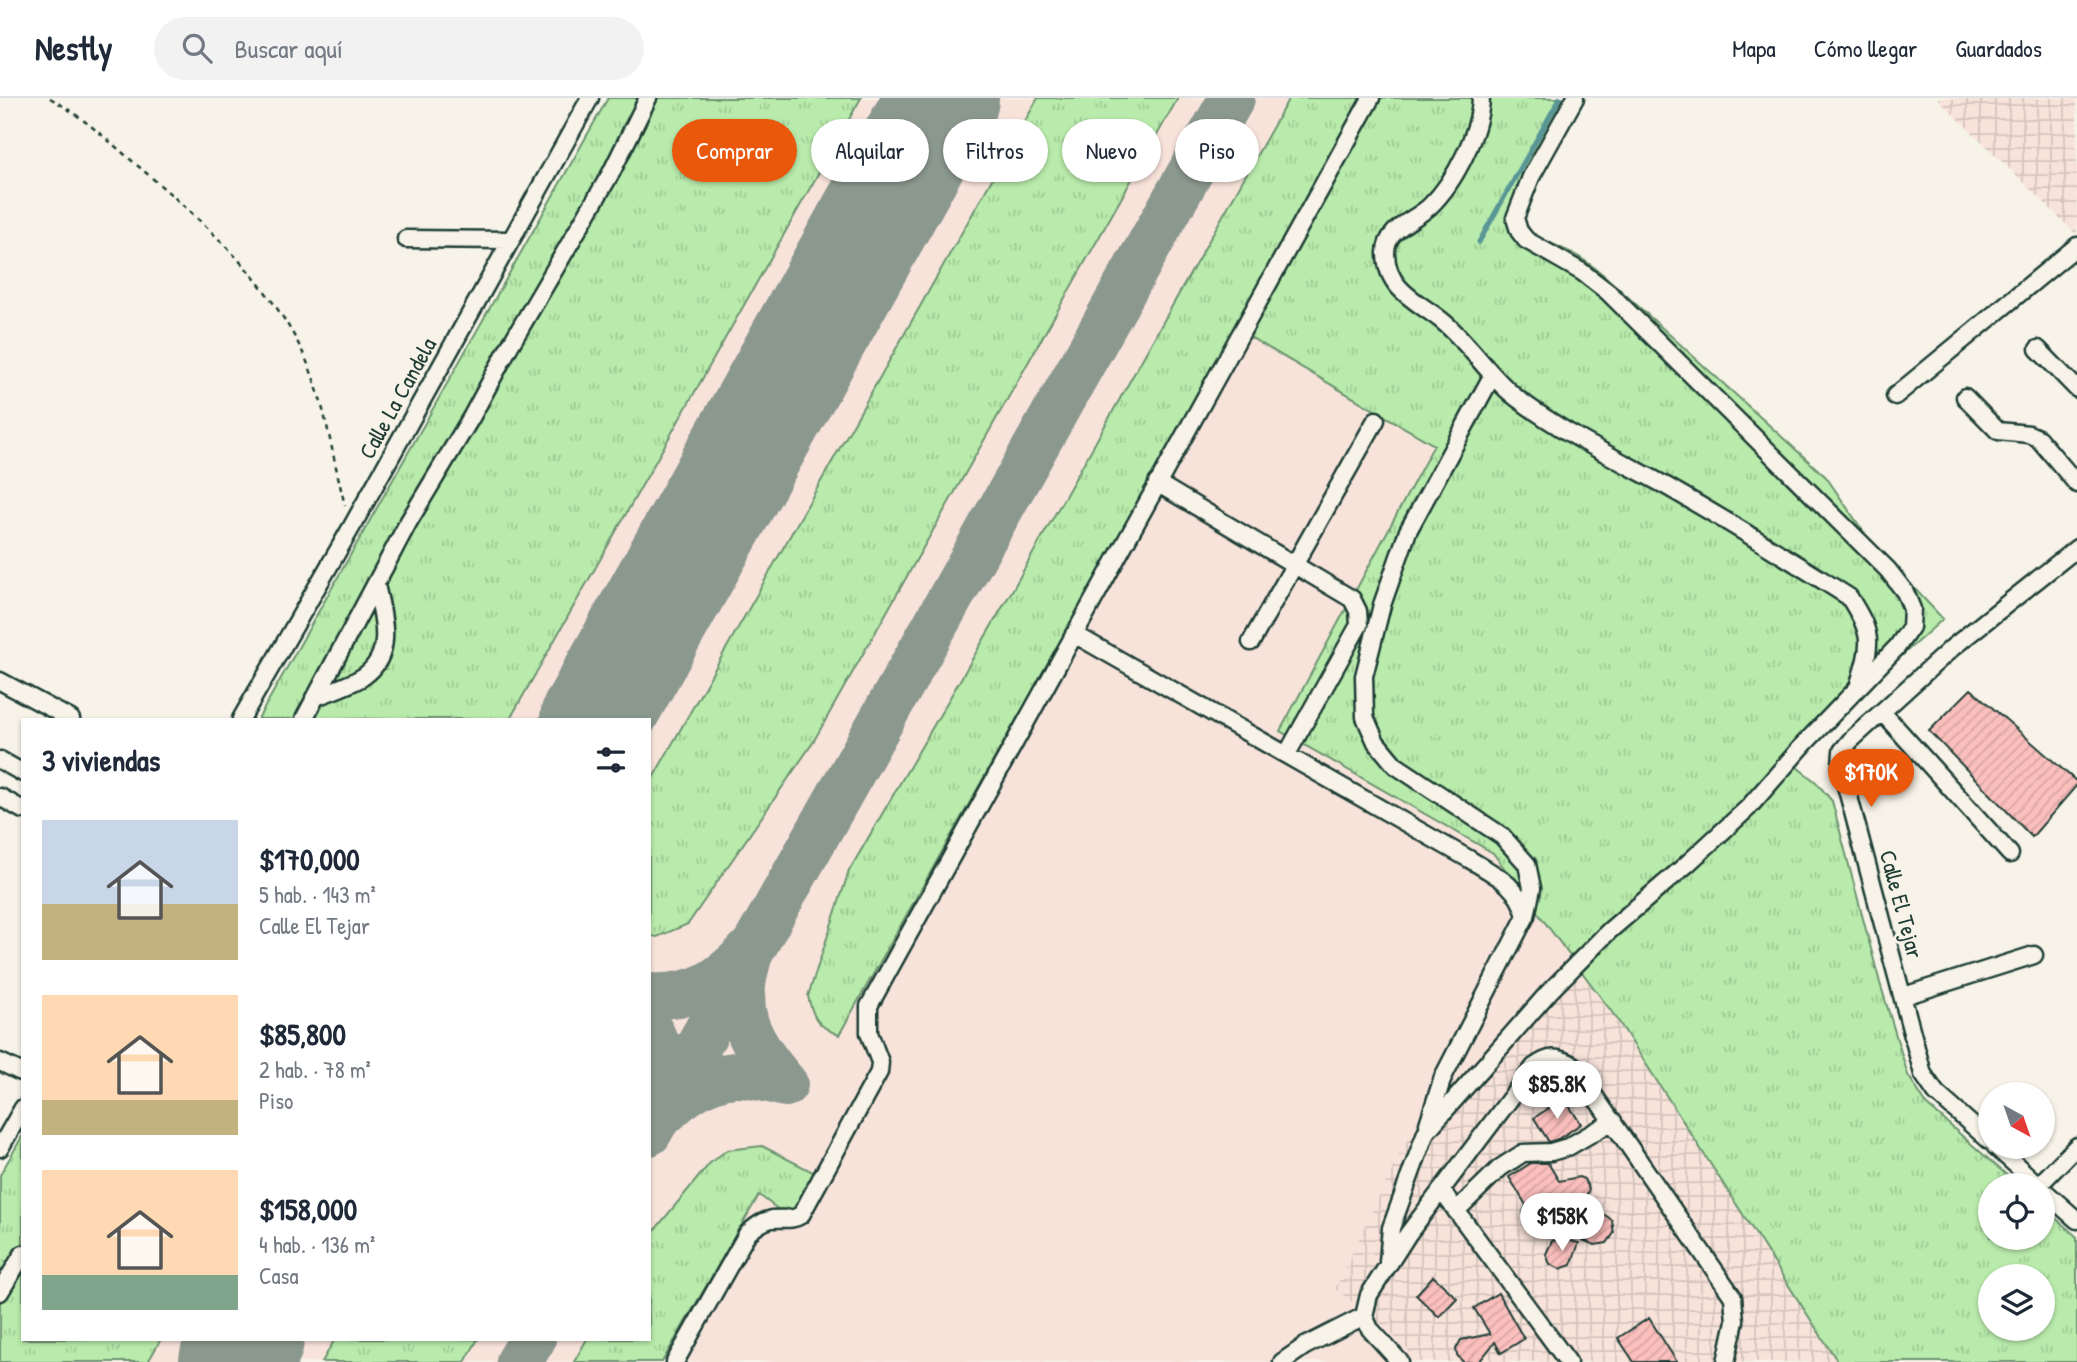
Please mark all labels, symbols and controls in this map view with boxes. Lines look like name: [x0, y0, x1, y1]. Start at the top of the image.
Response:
search box: [154, 17, 644, 80]
text: Nestly: [35, 26, 112, 70]
icon: search: [178, 29, 216, 67]
text: Buscar aquí: [234, 31, 343, 66]
text: Mapa: [1732, 32, 1776, 64]
text: Cómo llegar: [1814, 32, 1917, 64]
text: Guardados: [1955, 32, 2042, 64]
chip: Comprar: [672, 119, 797, 182]
chip: Alquilar: [811, 119, 929, 182]
chip: Filtros: [943, 119, 1048, 182]
chip: Nuevo: [1062, 119, 1161, 182]
chip: Piso: [1175, 119, 1259, 182]
street label: Calle La Candela: [351, 332, 443, 464]
text: 3 viviendas: [42, 740, 160, 780]
icon: filters: [592, 741, 630, 779]
pin: $170K: [1822, 750, 1920, 809]
text: $170K: [1844, 756, 1898, 787]
text: $170,000: [259, 839, 360, 879]
street label: Calle El Tejar: [1873, 847, 1931, 962]
icon: home: [98, 848, 182, 932]
text: 5 hab. · 143 m²: [259, 879, 376, 910]
text: Calle El Tejar: [259, 910, 370, 941]
text: $85,800: [259, 1014, 346, 1054]
icon: home: [98, 1023, 182, 1107]
text: 2 hab. · 78 m²: [259, 1054, 371, 1085]
pin: $85.8K: [1500, 1062, 1614, 1121]
text: $85.8K: [1528, 1068, 1586, 1099]
north arrow: [1978, 1082, 2054, 1158]
map controls: [1978, 1082, 2055, 1341]
text: Piso: [259, 1085, 293, 1116]
button: locate: [1978, 1173, 2055, 1250]
text: $158,000: [259, 1189, 357, 1229]
pin: $158K: [1513, 1194, 1611, 1253]
icon: home: [98, 1198, 182, 1282]
text: $158K: [1536, 1200, 1588, 1231]
text: 4 hab. · 136 m²: [259, 1229, 375, 1260]
text: Casa: [259, 1260, 299, 1291]
button: layers: [1978, 1264, 2055, 1341]

